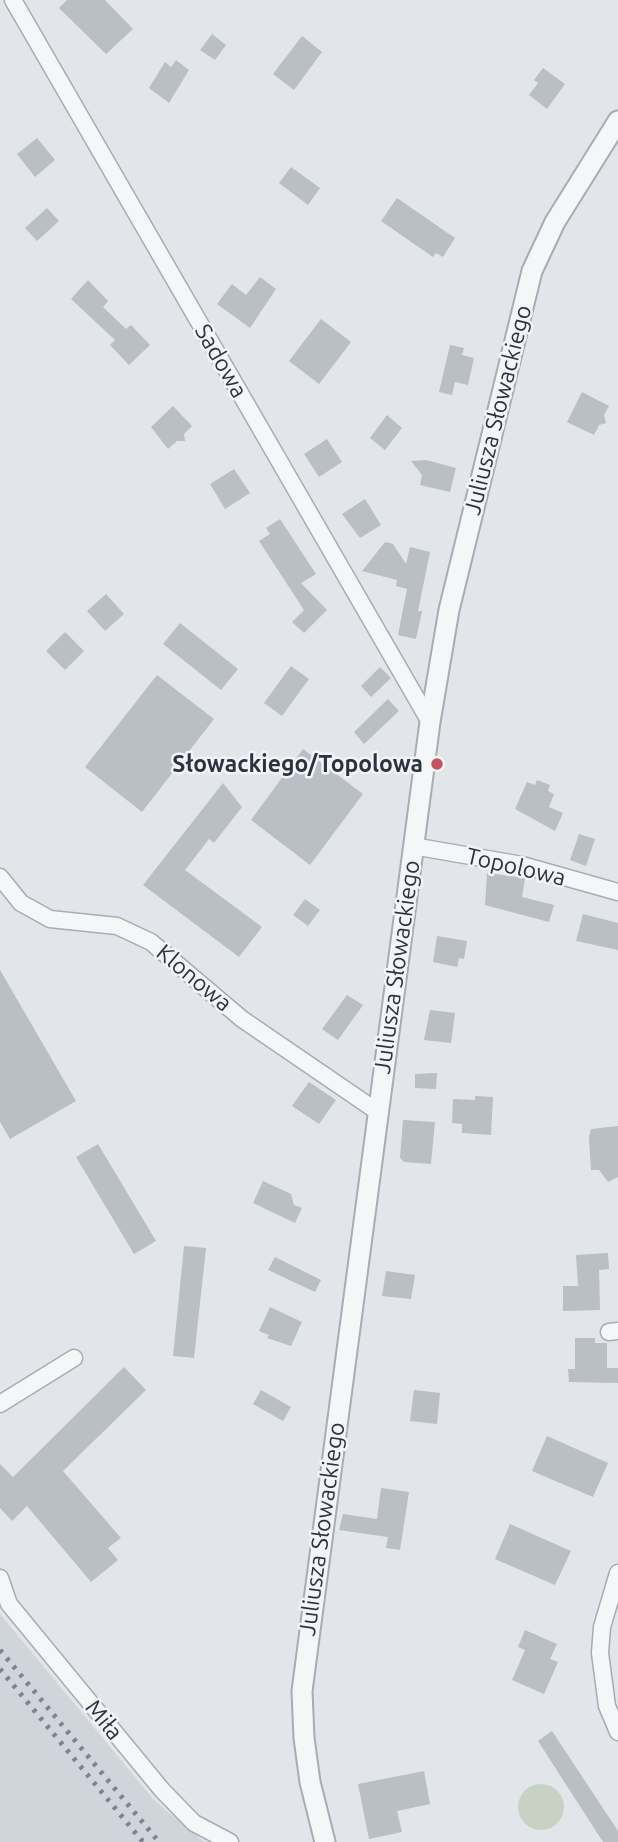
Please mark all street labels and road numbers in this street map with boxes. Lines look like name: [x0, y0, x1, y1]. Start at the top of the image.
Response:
street label: Juliusza Słowackiego: [459, 302, 537, 518]
street label: Sadowa: [189, 319, 253, 403]
street label: Topolowa: [464, 842, 568, 892]
street label: Juliusza Słowackiego: [368, 858, 426, 1076]
street label: Klonowa: [151, 939, 237, 1017]
street label: Juliusza Słowackiego: [293, 1420, 351, 1638]
street label: Miła: [80, 1694, 128, 1746]

